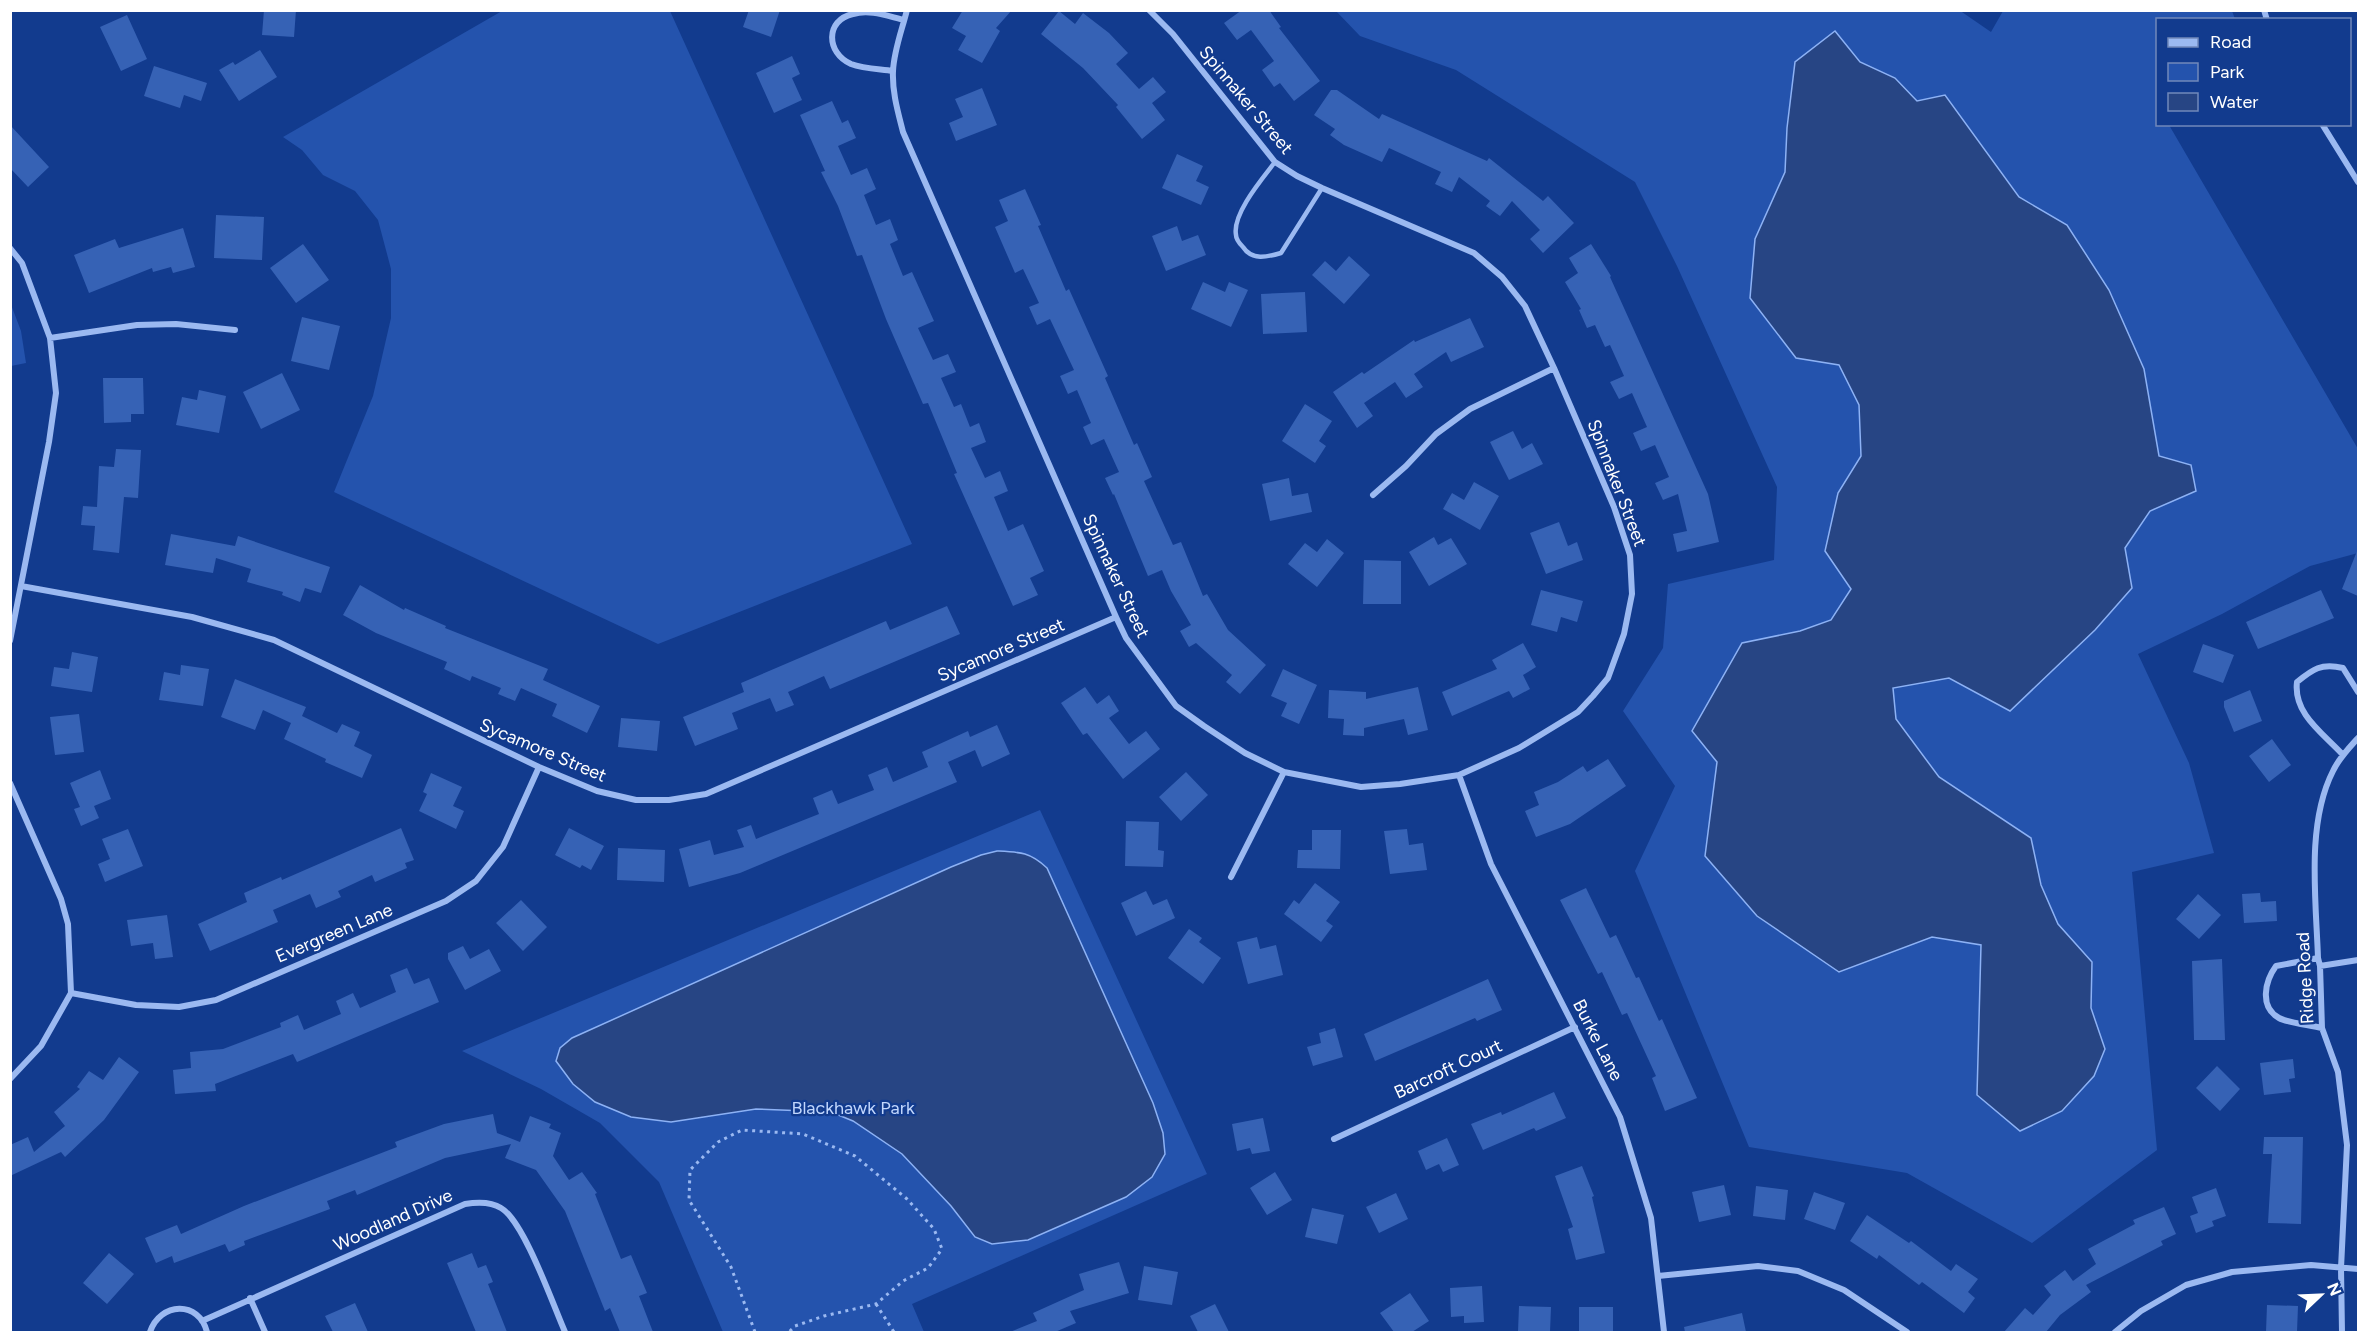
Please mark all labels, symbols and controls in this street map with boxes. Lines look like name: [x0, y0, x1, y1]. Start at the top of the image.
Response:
legend: [2156, 18, 2351, 126]
text: Road: [2210, 31, 2251, 53]
street label: Spinnaker Street: [1194, 41, 1298, 159]
text: Park: [2210, 61, 2245, 83]
text: Water: [2210, 91, 2258, 113]
street label: Spinnaker Street: [1583, 416, 1651, 550]
street label: Spinnaker Street: [1078, 510, 1154, 642]
street label: Sycamore Street: [934, 613, 1068, 687]
street label: Sycamore Street: [476, 713, 610, 787]
street label: Evergreen Lane: [272, 898, 396, 968]
street label: Ridge Road: [2292, 931, 2318, 1025]
street label: Burke Lane: [1568, 996, 1628, 1085]
street label: Barcroft Court: [1390, 1034, 1506, 1104]
park label: Blackhawk Park: [791, 1097, 915, 1119]
street label: Woodland Drive: [330, 1184, 456, 1256]
north arrow: [2291, 1265, 2351, 1325]
text: N: [2323, 1280, 2346, 1299]

